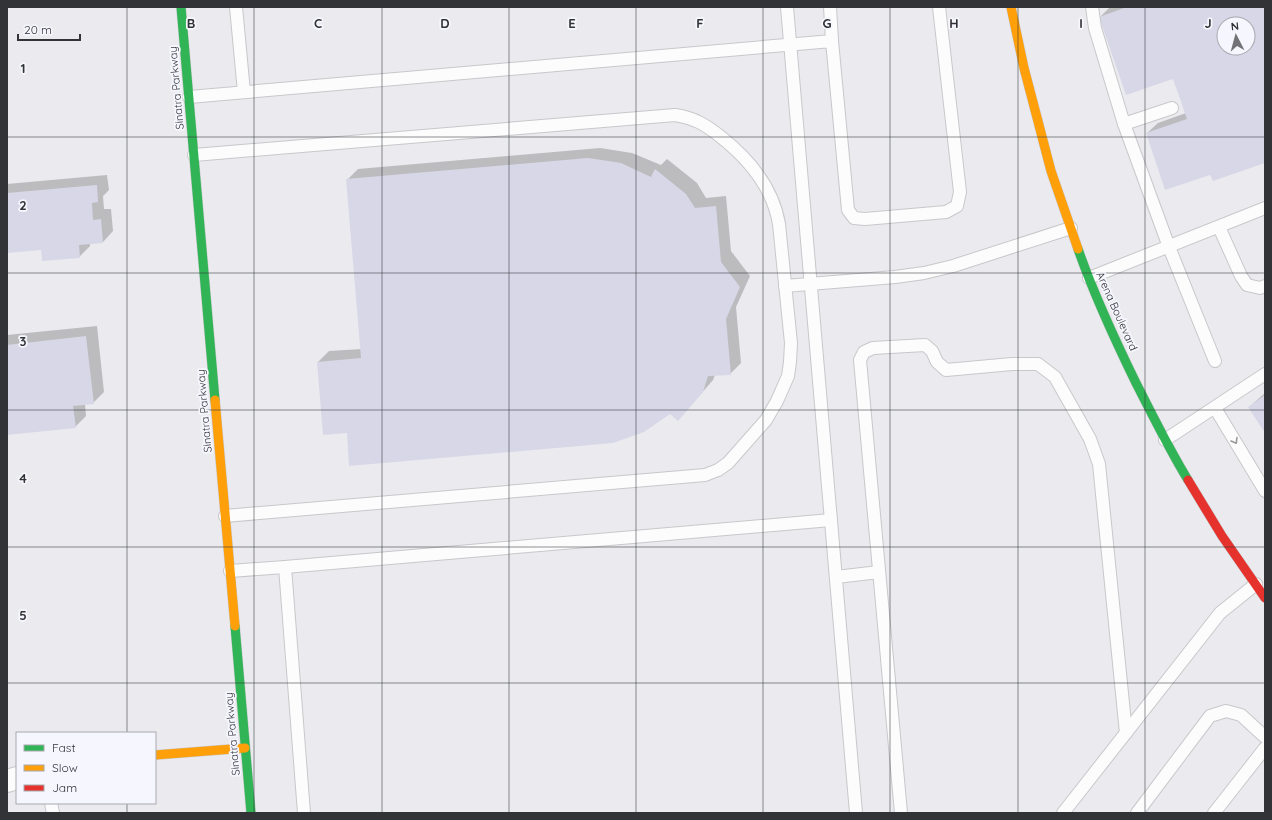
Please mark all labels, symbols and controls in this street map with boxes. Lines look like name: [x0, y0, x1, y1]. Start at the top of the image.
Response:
text: B: [187, 15, 195, 31]
text: C: [314, 15, 322, 31]
text: D: [440, 15, 450, 31]
text: E: [568, 15, 576, 31]
text: F: [696, 15, 704, 31]
text: G: [822, 15, 832, 31]
text: H: [949, 15, 959, 31]
text: I: [1079, 15, 1083, 31]
text: J: [1204, 15, 1212, 31]
scale bar: [18, 16, 80, 42]
north arrow: [1216, 16, 1256, 56]
text: N: [1230, 19, 1240, 33]
text: 20 m: [24, 22, 52, 37]
street label: Sinatra Parkway: [165, 46, 187, 130]
text: 1: [20, 60, 26, 76]
text: 2: [19, 197, 27, 213]
street label: Arena Boulevard: [1093, 269, 1141, 353]
text: 3: [20, 333, 27, 349]
street label: Sinatra Parkway: [193, 369, 215, 453]
one-way arrow: [1231, 437, 1238, 444]
text: 4: [19, 470, 27, 486]
text: 5: [19, 607, 27, 623]
street label: Sinatra Parkway: [221, 692, 243, 776]
legend: [16, 732, 156, 804]
text: Fast: [52, 740, 76, 755]
text: Slow: [52, 760, 78, 775]
text: Jam: [52, 780, 77, 795]

